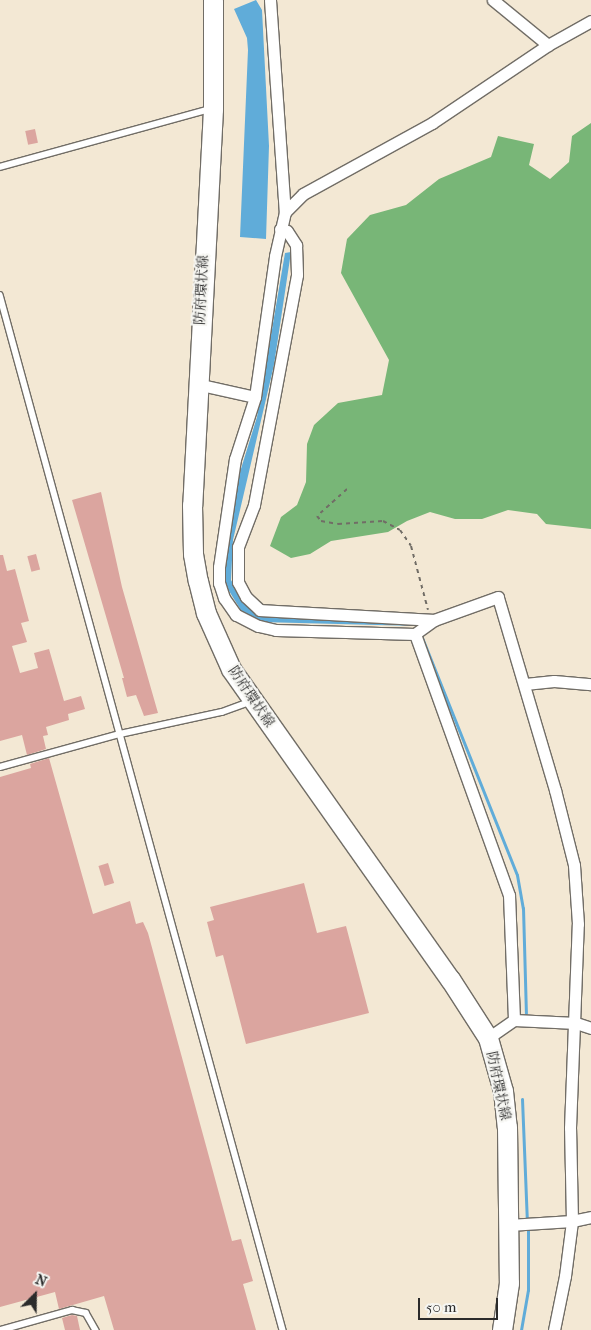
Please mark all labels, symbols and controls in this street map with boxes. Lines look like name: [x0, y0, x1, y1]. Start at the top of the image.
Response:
street label: 防府環状線: [192, 255, 212, 325]
street label: 防府環状線: [224, 663, 278, 731]
street label: 防府環状線: [483, 1050, 513, 1122]
north arrow: [10, 1270, 60, 1320]
text: N: [33, 1271, 49, 1291]
scale bar: [421, 1288, 501, 1320]
text: 50 m: [426, 1298, 456, 1316]

